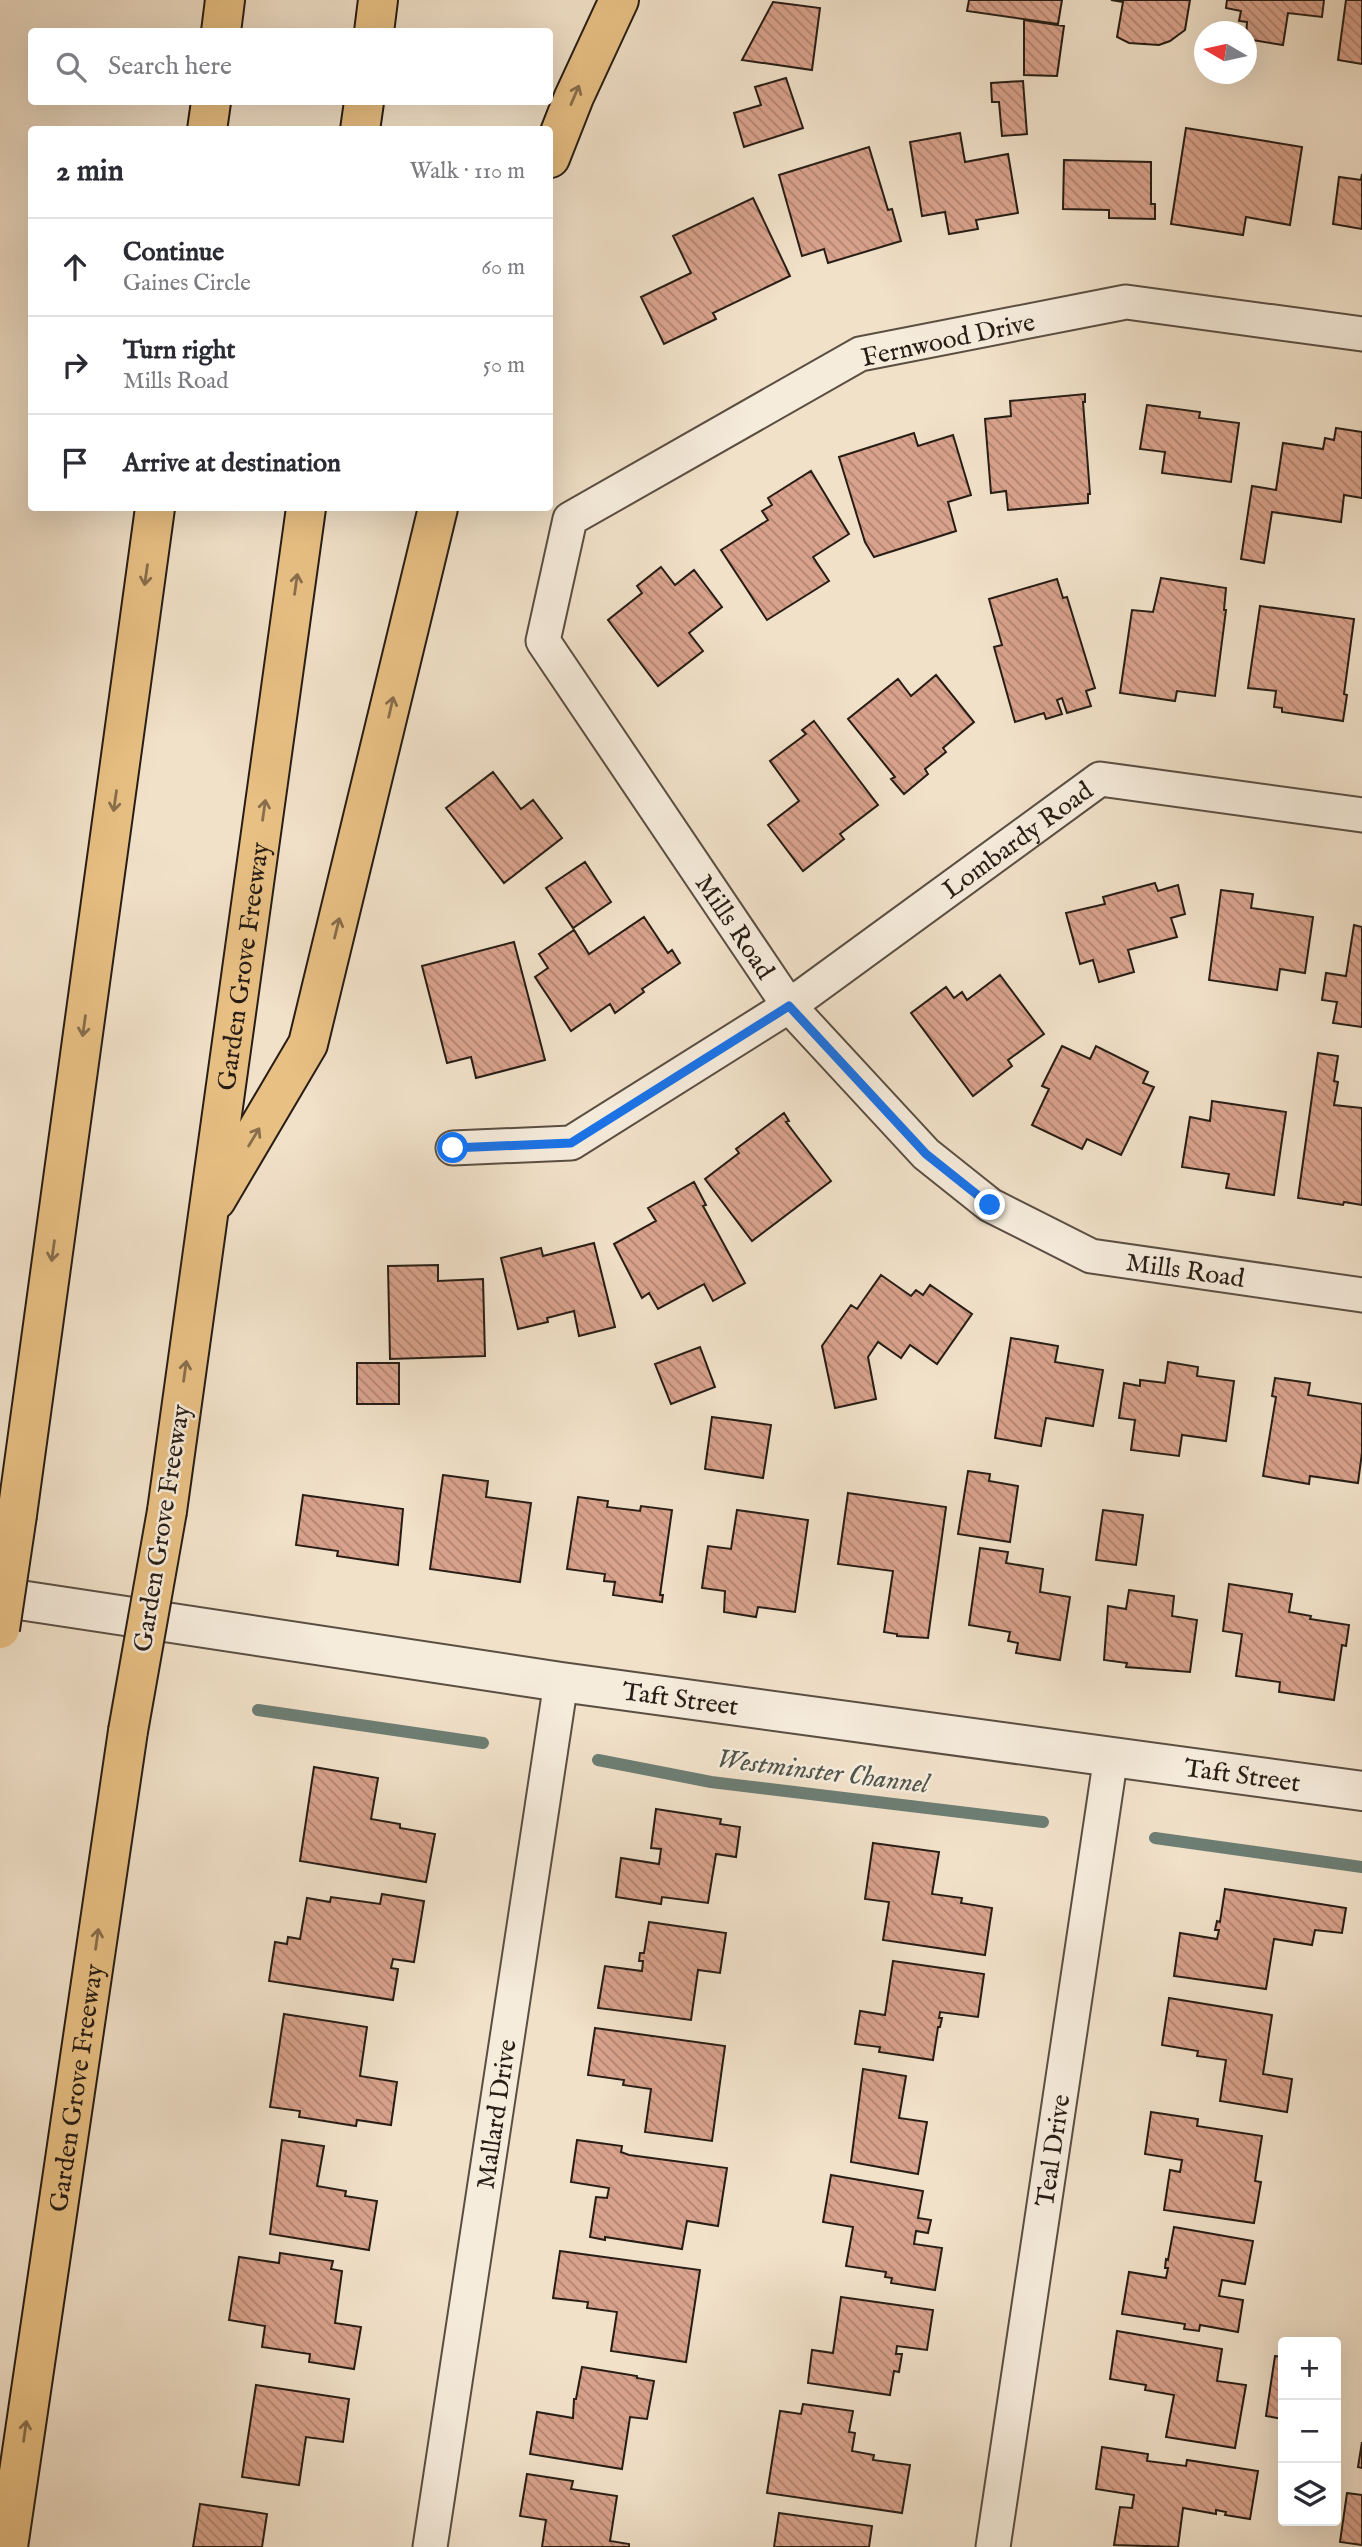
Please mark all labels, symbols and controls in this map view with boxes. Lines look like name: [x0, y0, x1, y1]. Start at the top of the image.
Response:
north arrow: [1194, 21, 1257, 84]
search box: [28, 28, 553, 105]
icon: search: [52, 48, 90, 86]
text: Search here: [108, 50, 232, 83]
one-way arrow: [569, 85, 582, 106]
text: 2 min: [56, 153, 124, 191]
text: Walk · 110 m: [410, 157, 525, 186]
text: Continue: [123, 236, 224, 269]
icon: ahead: [56, 248, 94, 286]
text: 60 m: [481, 253, 525, 282]
text: Gaines Circle: [123, 269, 251, 298]
street label: Fernwood Drive: [859, 306, 1038, 375]
text: Turn right: [123, 334, 236, 367]
icon: right: [56, 346, 94, 384]
text: 50 m: [483, 351, 525, 380]
text: Mills Road: [123, 367, 228, 396]
icon: arrive: [56, 444, 94, 482]
text: Arrive at destination: [123, 447, 341, 480]
one-way arrow: [139, 563, 152, 586]
one-way arrow: [289, 574, 302, 596]
one-way arrow: [385, 696, 398, 719]
street label: Lombardy Road: [936, 775, 1100, 907]
one-way arrow: [108, 789, 121, 811]
one-way arrow: [257, 799, 270, 822]
street label: Garden Grove Freeway: [210, 840, 278, 1093]
street label: Mills Road: [687, 869, 781, 986]
one-way arrow: [331, 917, 344, 940]
one-way arrow: [77, 1014, 90, 1037]
one-way arrow: [247, 1128, 261, 1148]
route start: [437, 1132, 468, 1163]
route end: [974, 1189, 1005, 1220]
one-way arrow: [47, 1239, 60, 1262]
street label: Mills Road: [1124, 1246, 1247, 1296]
one-way arrow: [179, 1360, 192, 1383]
street label: Garden Grove Freeway: [127, 1402, 198, 1654]
street label: Taft Street: [620, 1676, 741, 1724]
water label: Westminster Channel: [715, 1742, 933, 1803]
street label: Taft Street: [1182, 1752, 1302, 1800]
one-way arrow: [91, 1928, 104, 1951]
street label: Garden Grove Freeway: [42, 1962, 112, 2214]
street label: Mallard Drive: [469, 2037, 525, 2191]
street label: Teal Drive: [1029, 2092, 1078, 2209]
map controls: [1278, 2337, 1341, 2526]
button: +: [1278, 2337, 1341, 2400]
button: −: [1278, 2400, 1341, 2463]
one-way arrow: [19, 2420, 32, 2443]
button: layers: [1278, 2463, 1341, 2526]

